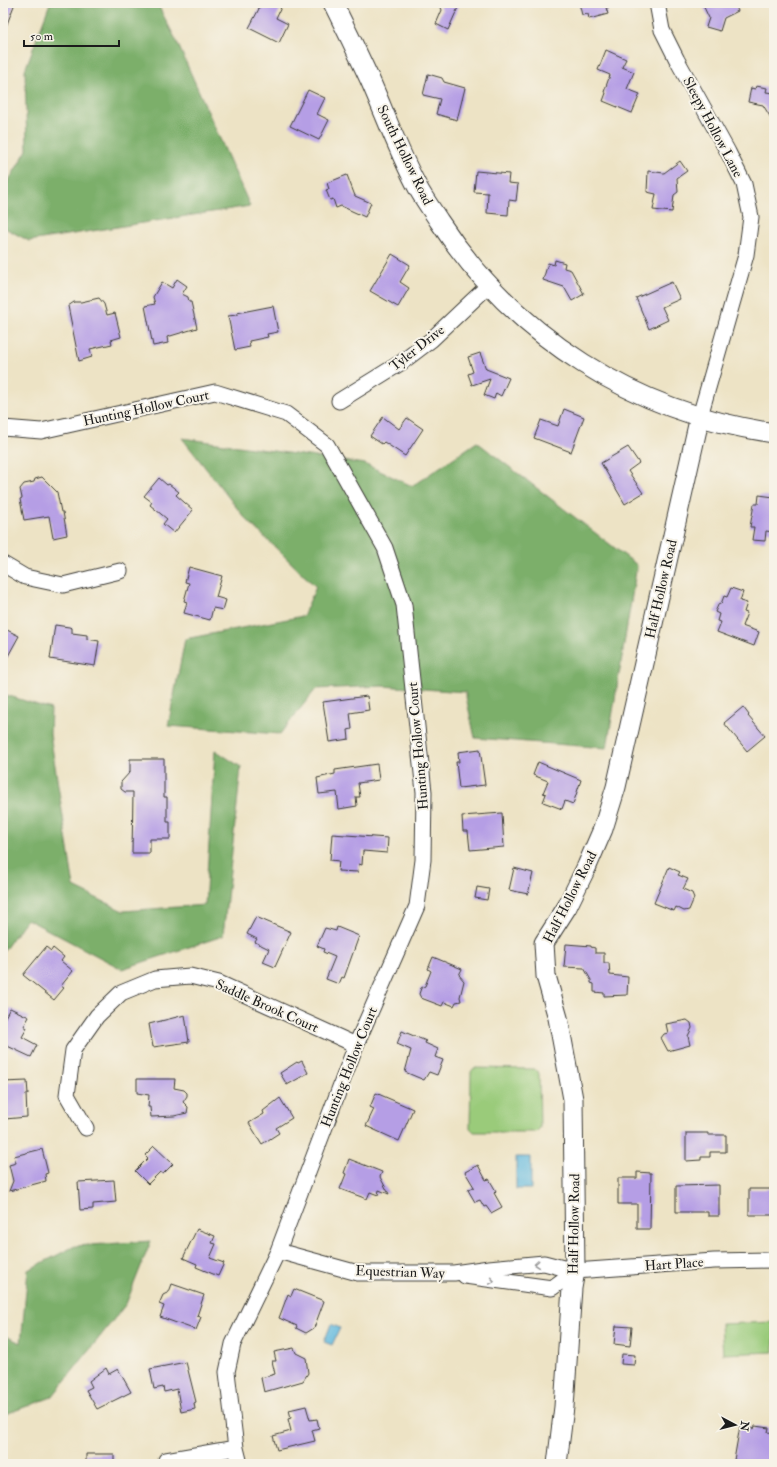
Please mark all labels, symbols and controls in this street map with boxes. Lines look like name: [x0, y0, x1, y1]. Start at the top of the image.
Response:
scale bar: [24, 22, 119, 48]
text: 50 m: [30, 29, 54, 44]
street label: Sleepy Hollow Lane: [678, 74, 747, 181]
street label: South Hollow Road: [373, 102, 437, 208]
street label: Tyler Drive: [386, 321, 448, 375]
street label: Hunting Hollow Court: [81, 386, 211, 430]
street label: Half Hollow Road: [641, 538, 681, 640]
street label: Hunting Hollow Court: [404, 681, 432, 811]
street label: Half Hollow Road: [540, 848, 601, 946]
street label: Saddle Brook Court: [213, 976, 322, 1037]
street label: Hunting Hollow Court: [317, 1004, 381, 1130]
street label: Half Hollow Road: [565, 1173, 583, 1275]
street label: Hart Place: [644, 1253, 704, 1275]
one-way arrow: [534, 1259, 540, 1268]
street label: Equestrian Way: [355, 1262, 446, 1283]
one-way arrow: [489, 1276, 495, 1284]
north arrow: [715, 1405, 755, 1445]
text: N: [737, 1419, 752, 1433]

